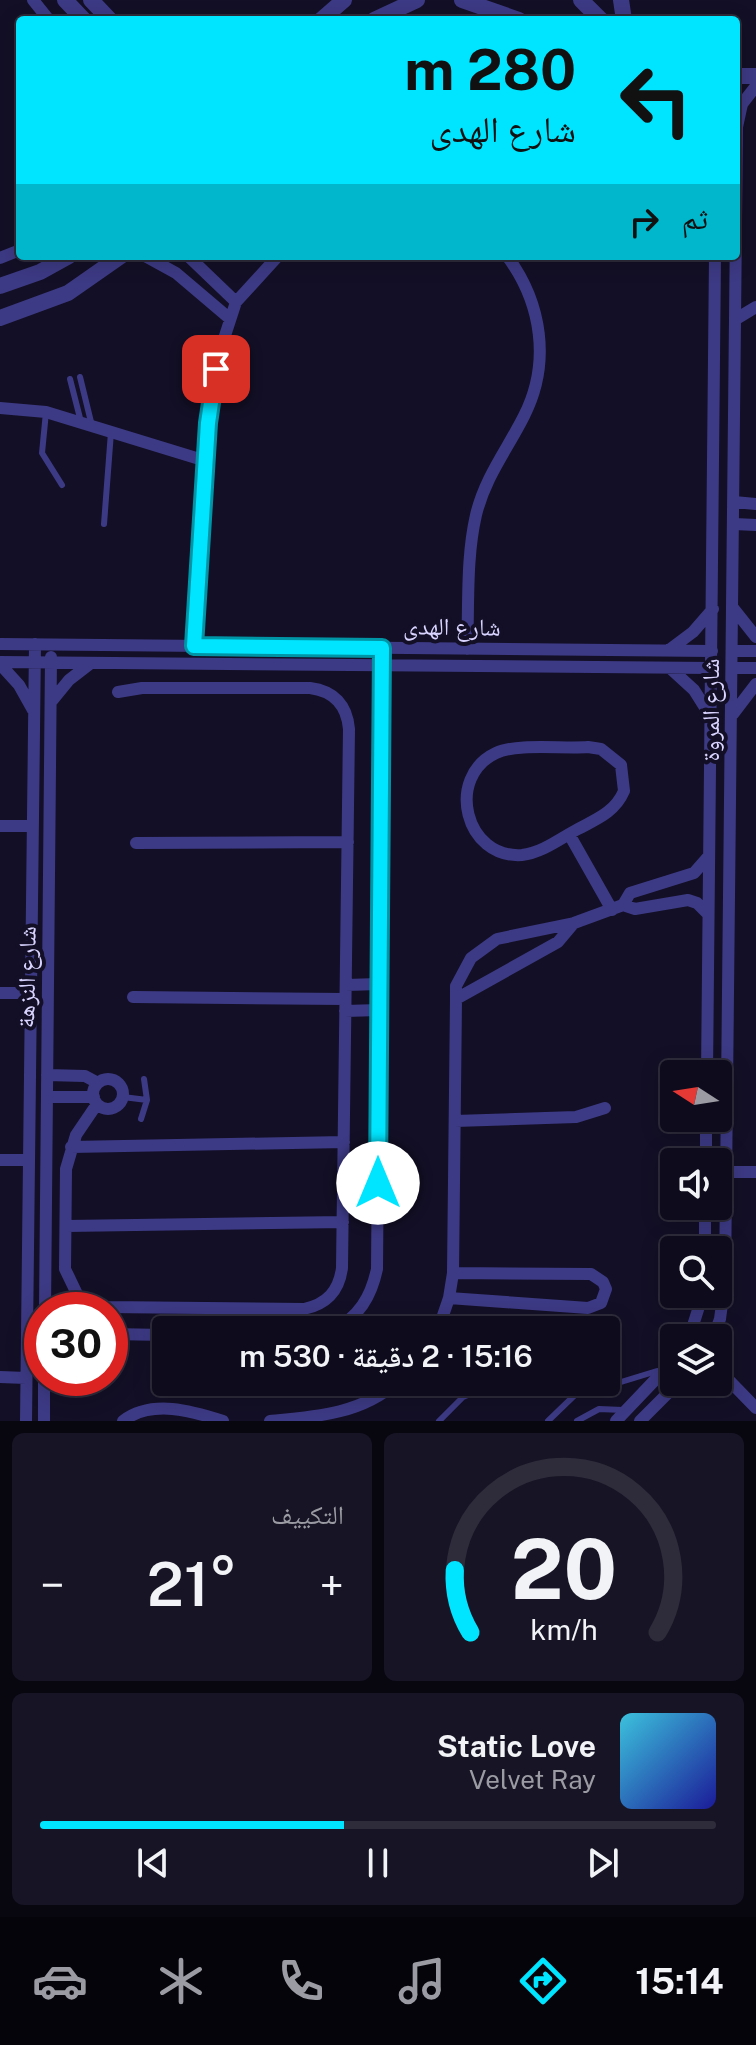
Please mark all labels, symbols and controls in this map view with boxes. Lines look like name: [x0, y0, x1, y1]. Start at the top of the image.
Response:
text: 280 m: [404, 37, 576, 103]
icon: left: [604, 48, 708, 152]
text: شارع الهدى: [430, 108, 576, 150]
icon: right: [622, 200, 666, 244]
text: ثم: [682, 200, 708, 236]
pin: [182, 335, 250, 403]
icon: arrive: [194, 347, 238, 391]
street label: شارع الهدى: [403, 611, 501, 643]
street label: شارع المروة: [696, 659, 726, 761]
street label: شارع النزهة: [11, 926, 43, 1028]
north arrow: [660, 1060, 732, 1132]
map controls: [660, 1060, 732, 1396]
position arrow: [336, 1141, 420, 1225]
button: sound: [660, 1148, 732, 1220]
button: search: [660, 1236, 732, 1308]
speed limit sign: 30: [24, 1292, 128, 1396]
button: layers: [660, 1324, 732, 1396]
text: 15:16 · 2 دقيقة · 530 m: [239, 1338, 533, 1374]
text: التكييف: [271, 1499, 344, 1530]
text: 20: [511, 1520, 617, 1618]
text: 21°: [147, 1549, 237, 1620]
text: −: [40, 1559, 64, 1611]
text: +: [320, 1559, 344, 1611]
text: km/h: [530, 1613, 598, 1646]
text: Static Love: [437, 1728, 596, 1764]
text: Velvet Ray: [469, 1764, 596, 1795]
icon: previous: [131, 1841, 175, 1885]
icon: pause: [356, 1841, 400, 1885]
icon: next: [581, 1841, 625, 1885]
icon: car: [32, 1953, 88, 2009]
icon: climate: [153, 1953, 209, 2009]
icon: phone: [273, 1953, 329, 2009]
icon: music: [394, 1953, 450, 2009]
icon: directions: [515, 1953, 571, 2009]
text: 15:14: [635, 1960, 724, 2002]

